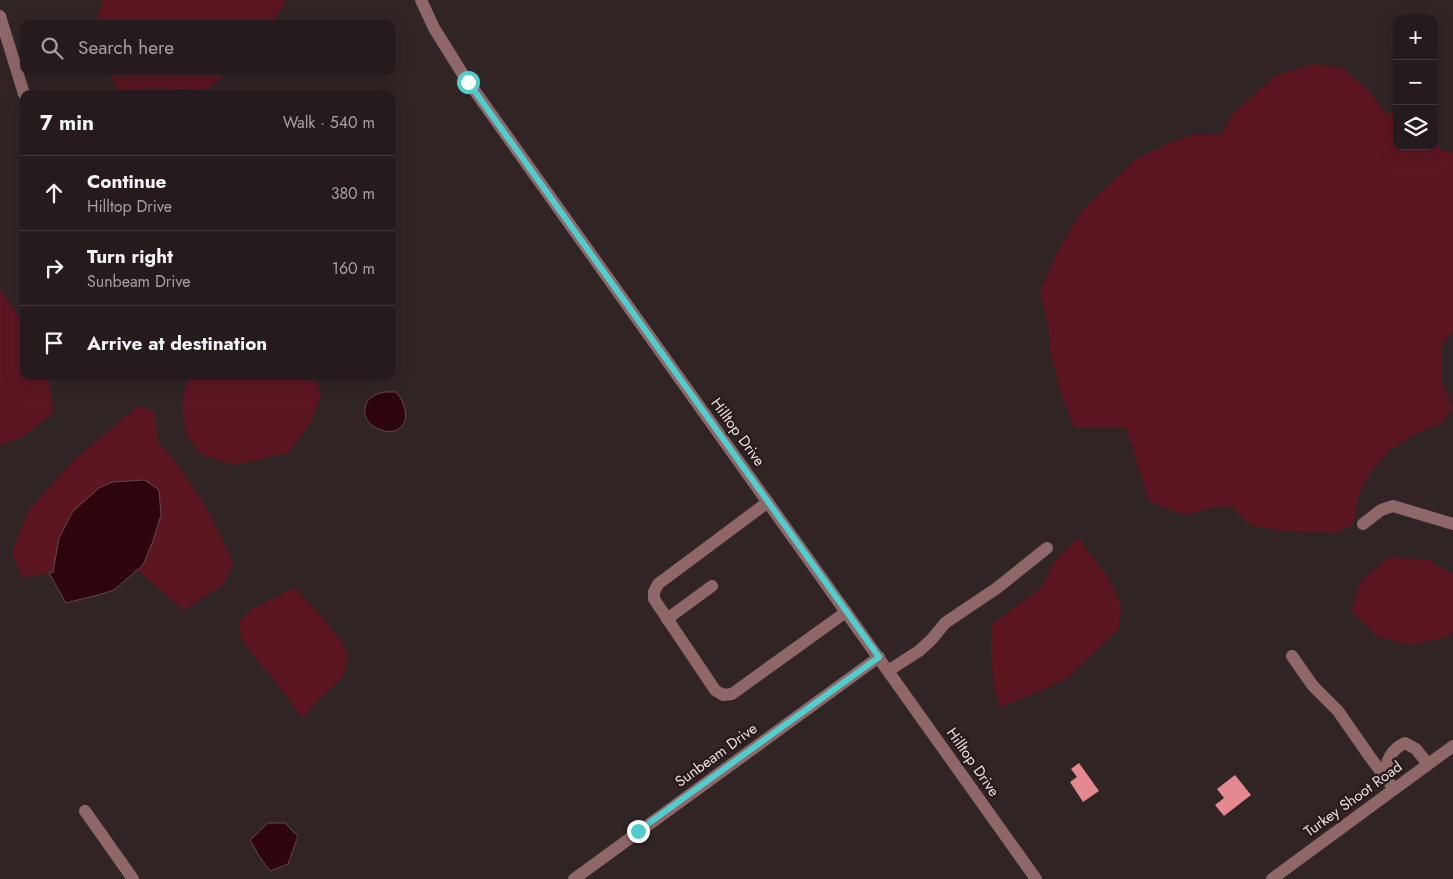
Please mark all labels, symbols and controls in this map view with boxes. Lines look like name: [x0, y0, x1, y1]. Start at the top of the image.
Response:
map controls: [1393, 15, 1438, 150]
button: +: [1393, 15, 1438, 60]
search box: [20, 20, 395, 75]
icon: search: [38, 34, 66, 62]
text: Search here: [78, 34, 174, 61]
button: −: [1393, 60, 1438, 105]
route start: [457, 71, 480, 94]
button: layers: [1393, 105, 1438, 150]
text: 7 min: [40, 108, 94, 138]
text: Walk · 540 m: [283, 111, 375, 134]
text: Continue: [87, 168, 166, 195]
icon: ahead: [40, 179, 68, 207]
text: 380 m: [331, 182, 375, 205]
text: Hilltop Drive: [87, 195, 172, 218]
text: Turn right: [87, 243, 173, 270]
icon: right: [40, 254, 68, 282]
text: 160 m: [332, 257, 375, 280]
text: Sunbeam Drive: [87, 270, 190, 293]
icon: arrive: [40, 329, 68, 357]
text: Arrive at destination: [87, 330, 267, 357]
street label: Hilltop Drive: [706, 393, 770, 471]
street label: Sunbeam Drive: [670, 717, 762, 792]
street label: Hilltop Drive: [941, 723, 1005, 801]
street label: Turkey Shoot Road: [1299, 756, 1407, 842]
route end: [627, 820, 650, 843]

